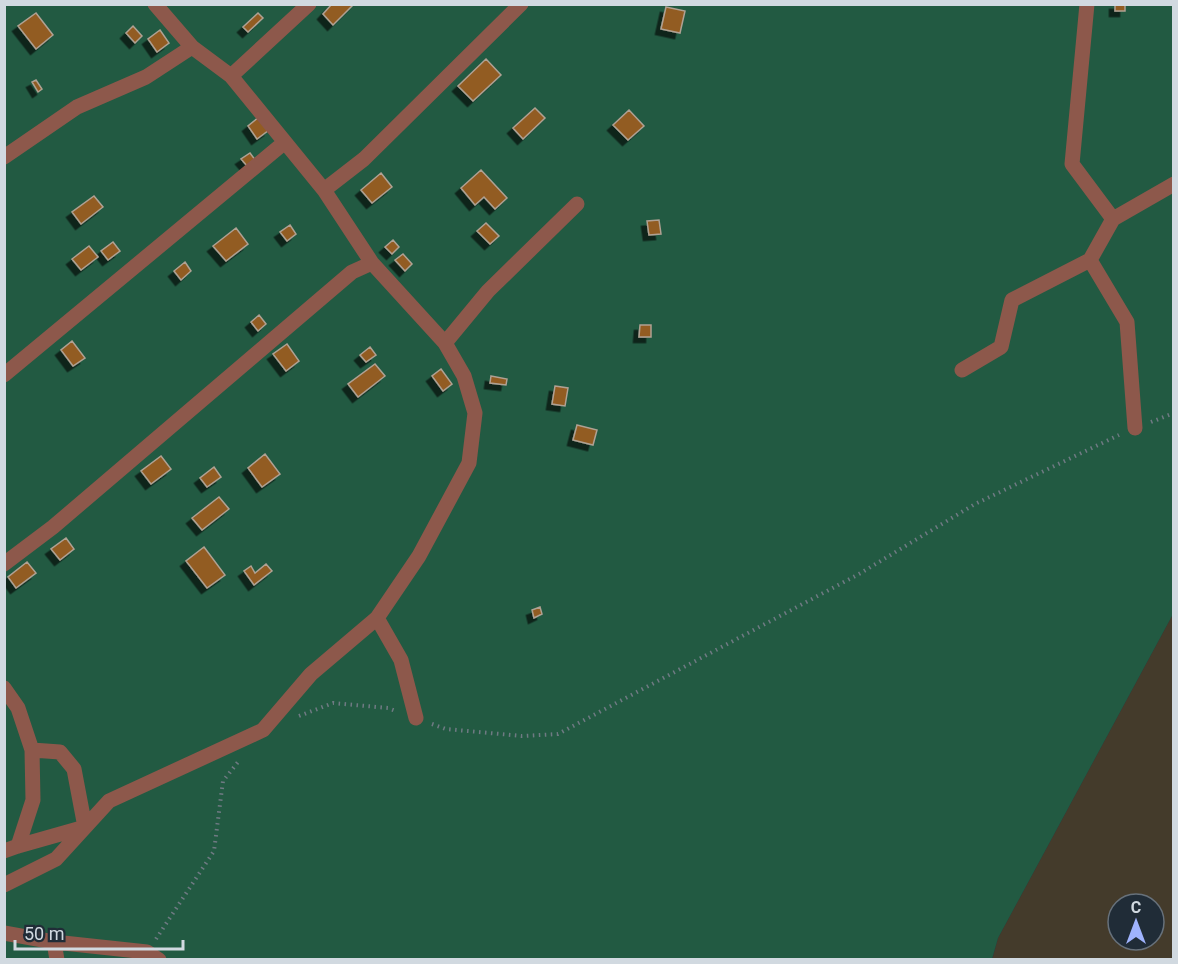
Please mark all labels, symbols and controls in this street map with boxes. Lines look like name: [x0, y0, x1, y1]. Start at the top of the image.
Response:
north arrow: [1106, 892, 1166, 952]
text: С: [1131, 898, 1141, 917]
scale bar: [15, 913, 183, 951]
text: 50 m: [24, 923, 64, 944]

